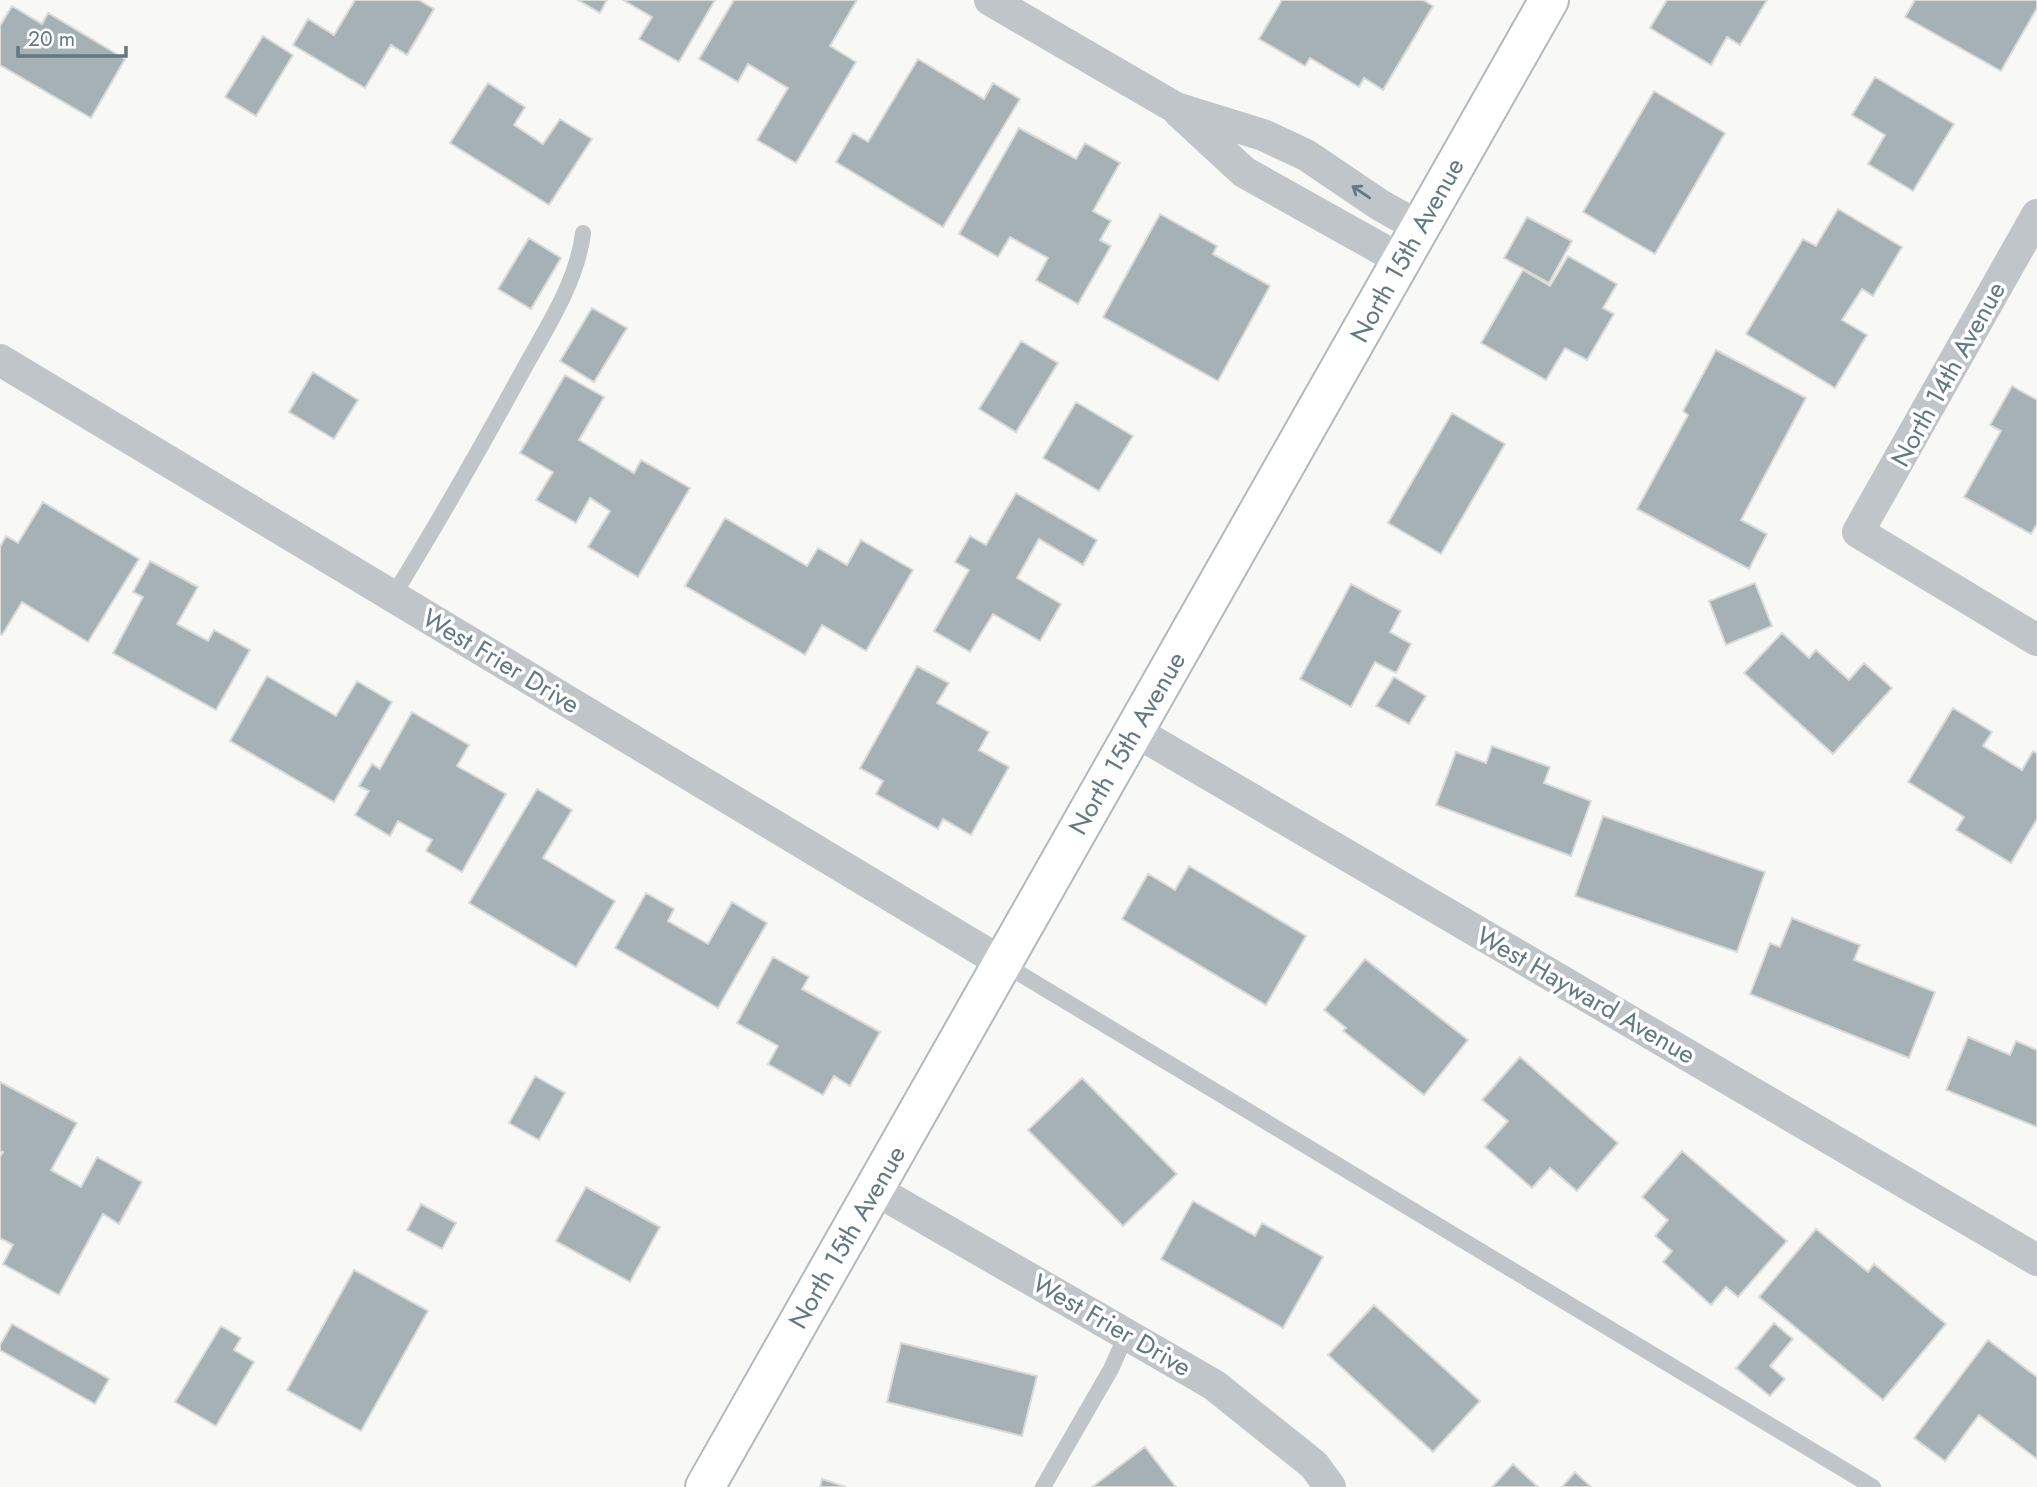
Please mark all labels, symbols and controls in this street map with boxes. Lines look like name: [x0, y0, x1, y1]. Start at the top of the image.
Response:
scale bar: [18, 14, 126, 58]
text: 20 m: [28, 24, 75, 54]
street label: North 15th Avenue: [1340, 151, 1474, 349]
one-way arrow: [1352, 184, 1371, 199]
street label: North 14th Avenue: [1881, 274, 2015, 474]
street label: West Frier Drive: [415, 599, 587, 723]
street label: North 15th Avenue: [1059, 644, 1195, 842]
street label: West Hayward Avenue: [1469, 917, 1703, 1073]
street label: North 15th Avenue: [779, 1138, 915, 1336]
street label: West Frier Drive: [1026, 1264, 1198, 1386]

